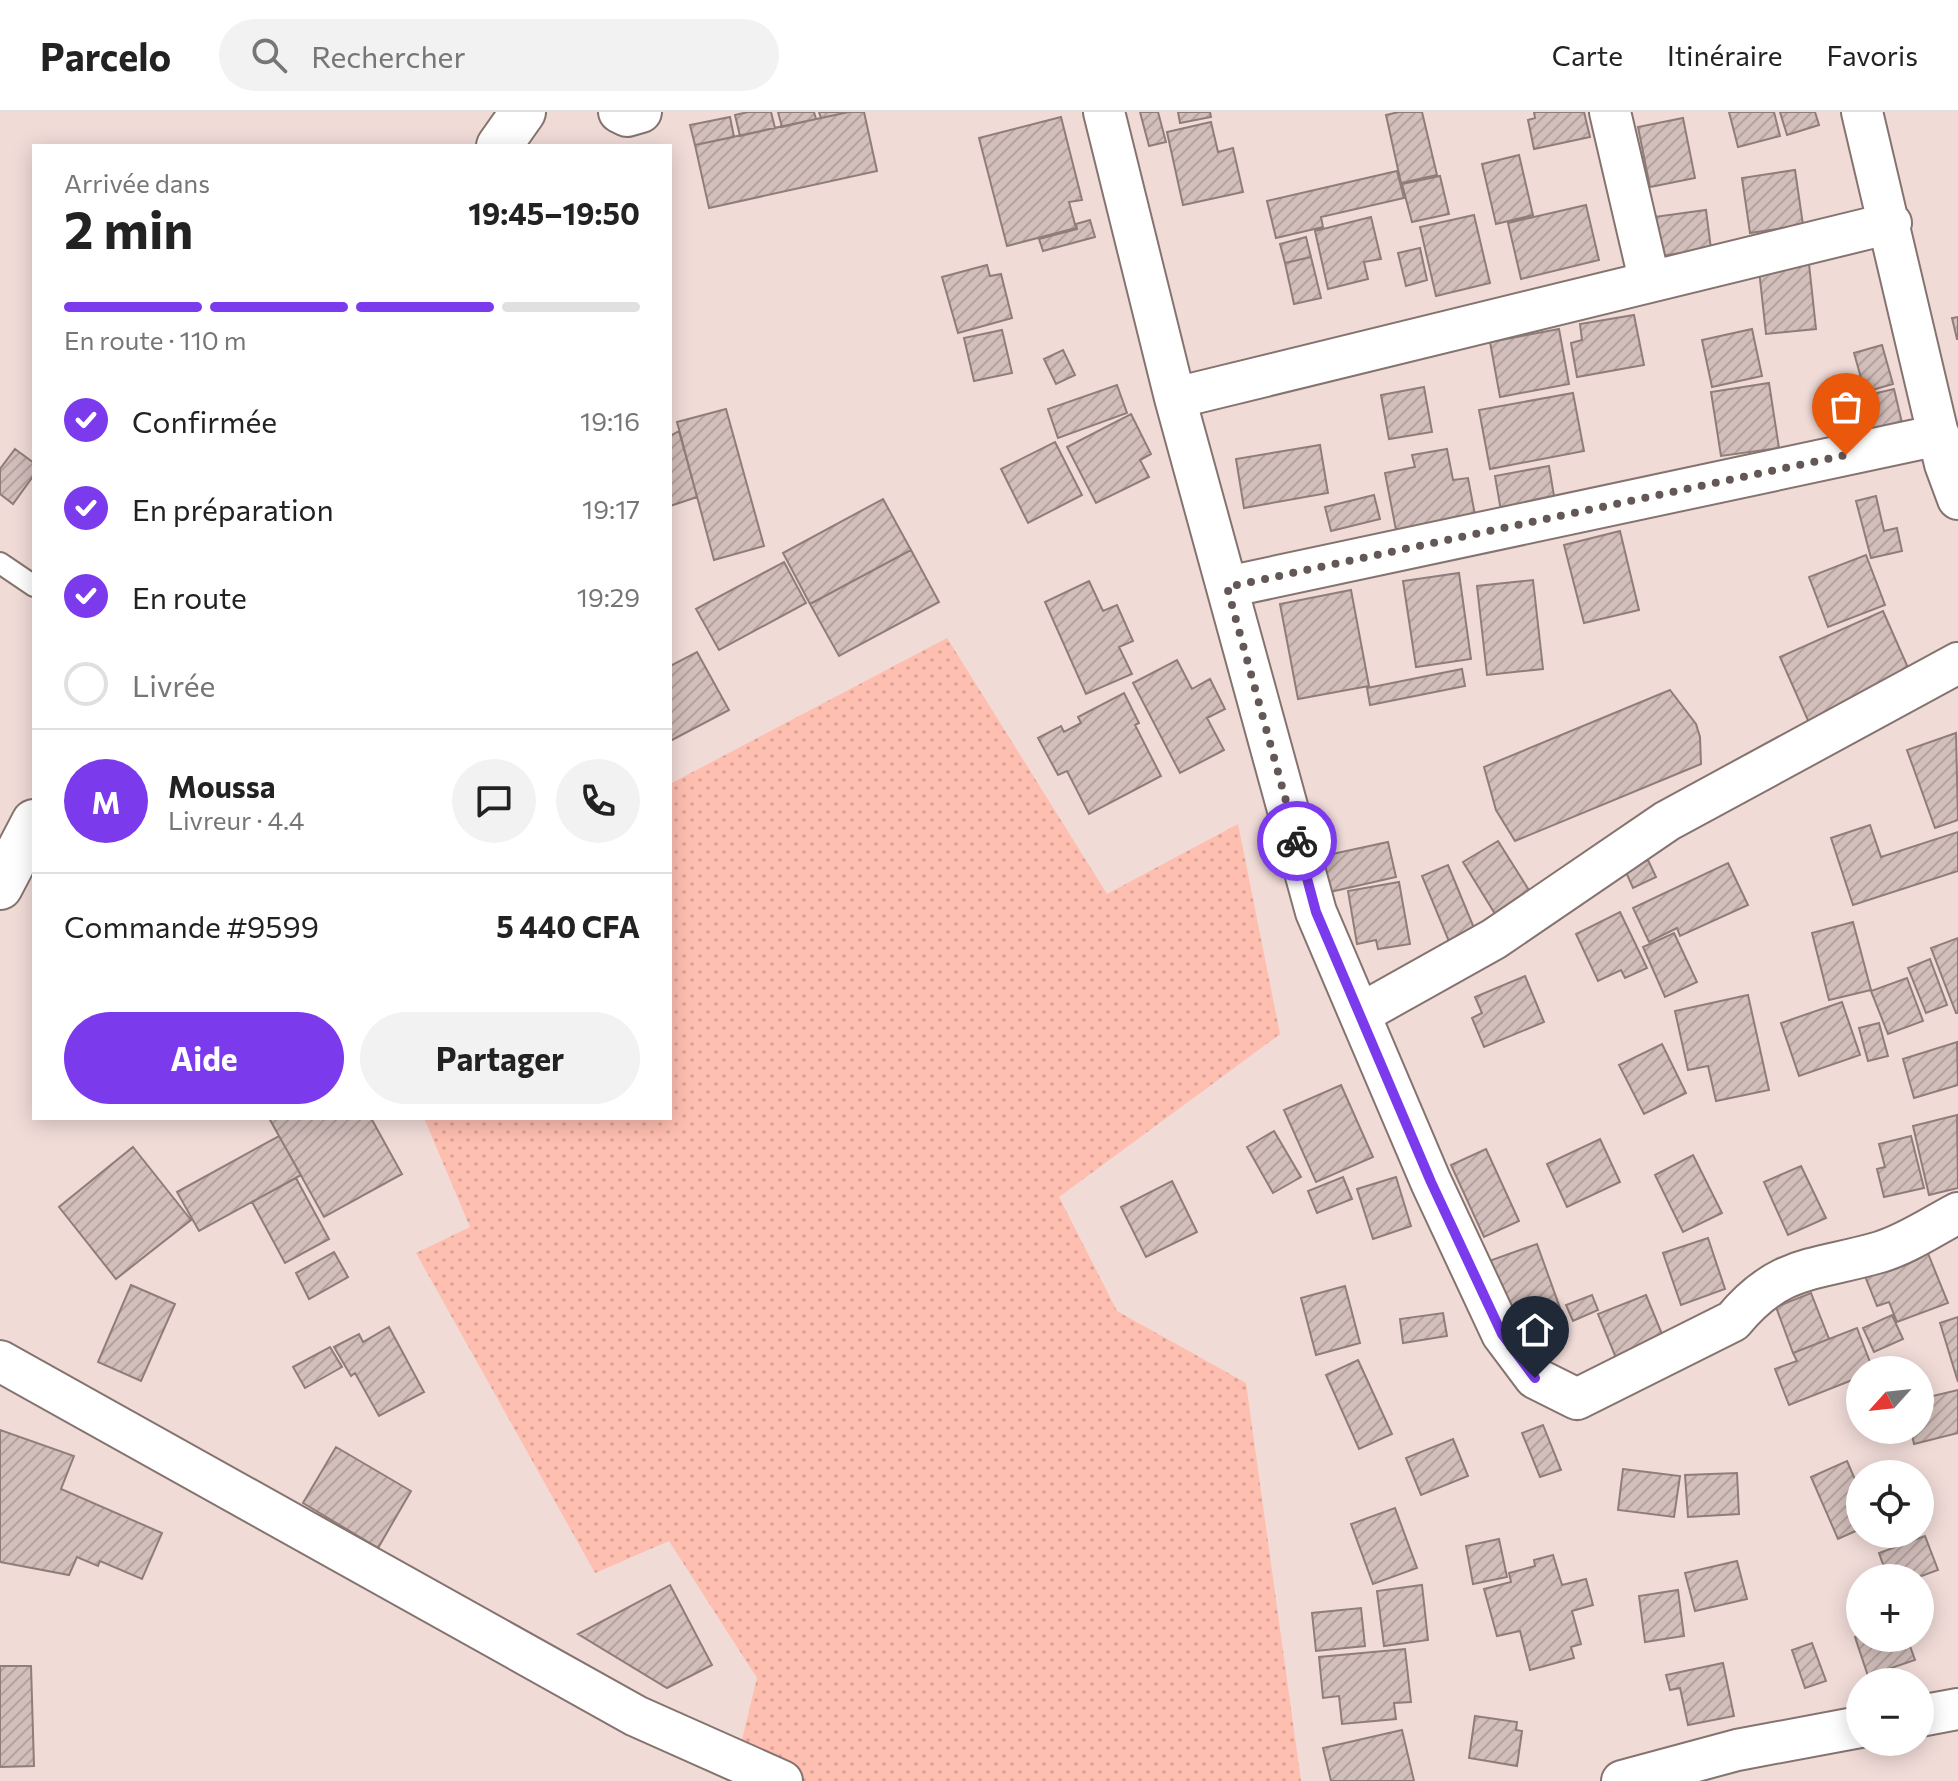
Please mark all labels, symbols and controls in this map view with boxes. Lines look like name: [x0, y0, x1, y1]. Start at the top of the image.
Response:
search box: [219, 19, 779, 91]
text: Parcelo: [40, 32, 171, 79]
icon: search: [247, 33, 291, 77]
text: Rechercher: [311, 37, 465, 74]
text: Carte: [1552, 38, 1623, 72]
text: Itinéraire: [1667, 38, 1782, 72]
text: Favoris: [1826, 38, 1918, 72]
text: Arrivée dans: [64, 167, 210, 198]
text: 19:45–19:50: [468, 194, 640, 231]
text: 2 min: [64, 196, 193, 260]
text: En route · 110 m: [64, 324, 246, 355]
pin: [1812, 373, 1880, 455]
icon: bag: [1824, 385, 1868, 429]
icon: check: [64, 398, 108, 442]
text: Confirmée: [132, 402, 277, 439]
text: 19:16: [580, 405, 640, 436]
icon: check: [64, 486, 108, 530]
text: En préparation: [132, 490, 334, 527]
text: 19:17: [582, 493, 640, 524]
icon: check: [64, 574, 108, 618]
text: En route: [132, 578, 247, 615]
text: 19:29: [577, 581, 640, 612]
text: Livrée: [132, 666, 215, 703]
button: chat: [452, 759, 536, 843]
button: phone: [556, 759, 640, 843]
text: Moussa: [168, 767, 275, 804]
text: M: [92, 783, 120, 820]
courier: [1257, 801, 1337, 881]
text: Livreur · 4.4: [168, 804, 304, 835]
icon: bike: [1275, 819, 1319, 863]
text: Commande #9599: [64, 907, 319, 944]
text: 5 440 CFA: [496, 907, 640, 944]
button: Aide: [64, 1012, 344, 1104]
button: Partager: [360, 1012, 640, 1104]
pin: [1501, 1296, 1569, 1378]
icon: home: [1513, 1308, 1557, 1352]
north arrow: [1846, 1356, 1934, 1444]
map controls: [1846, 1356, 1934, 1756]
button: locate: [1846, 1460, 1934, 1548]
button: +: [1846, 1564, 1934, 1652]
button: −: [1846, 1668, 1934, 1756]

